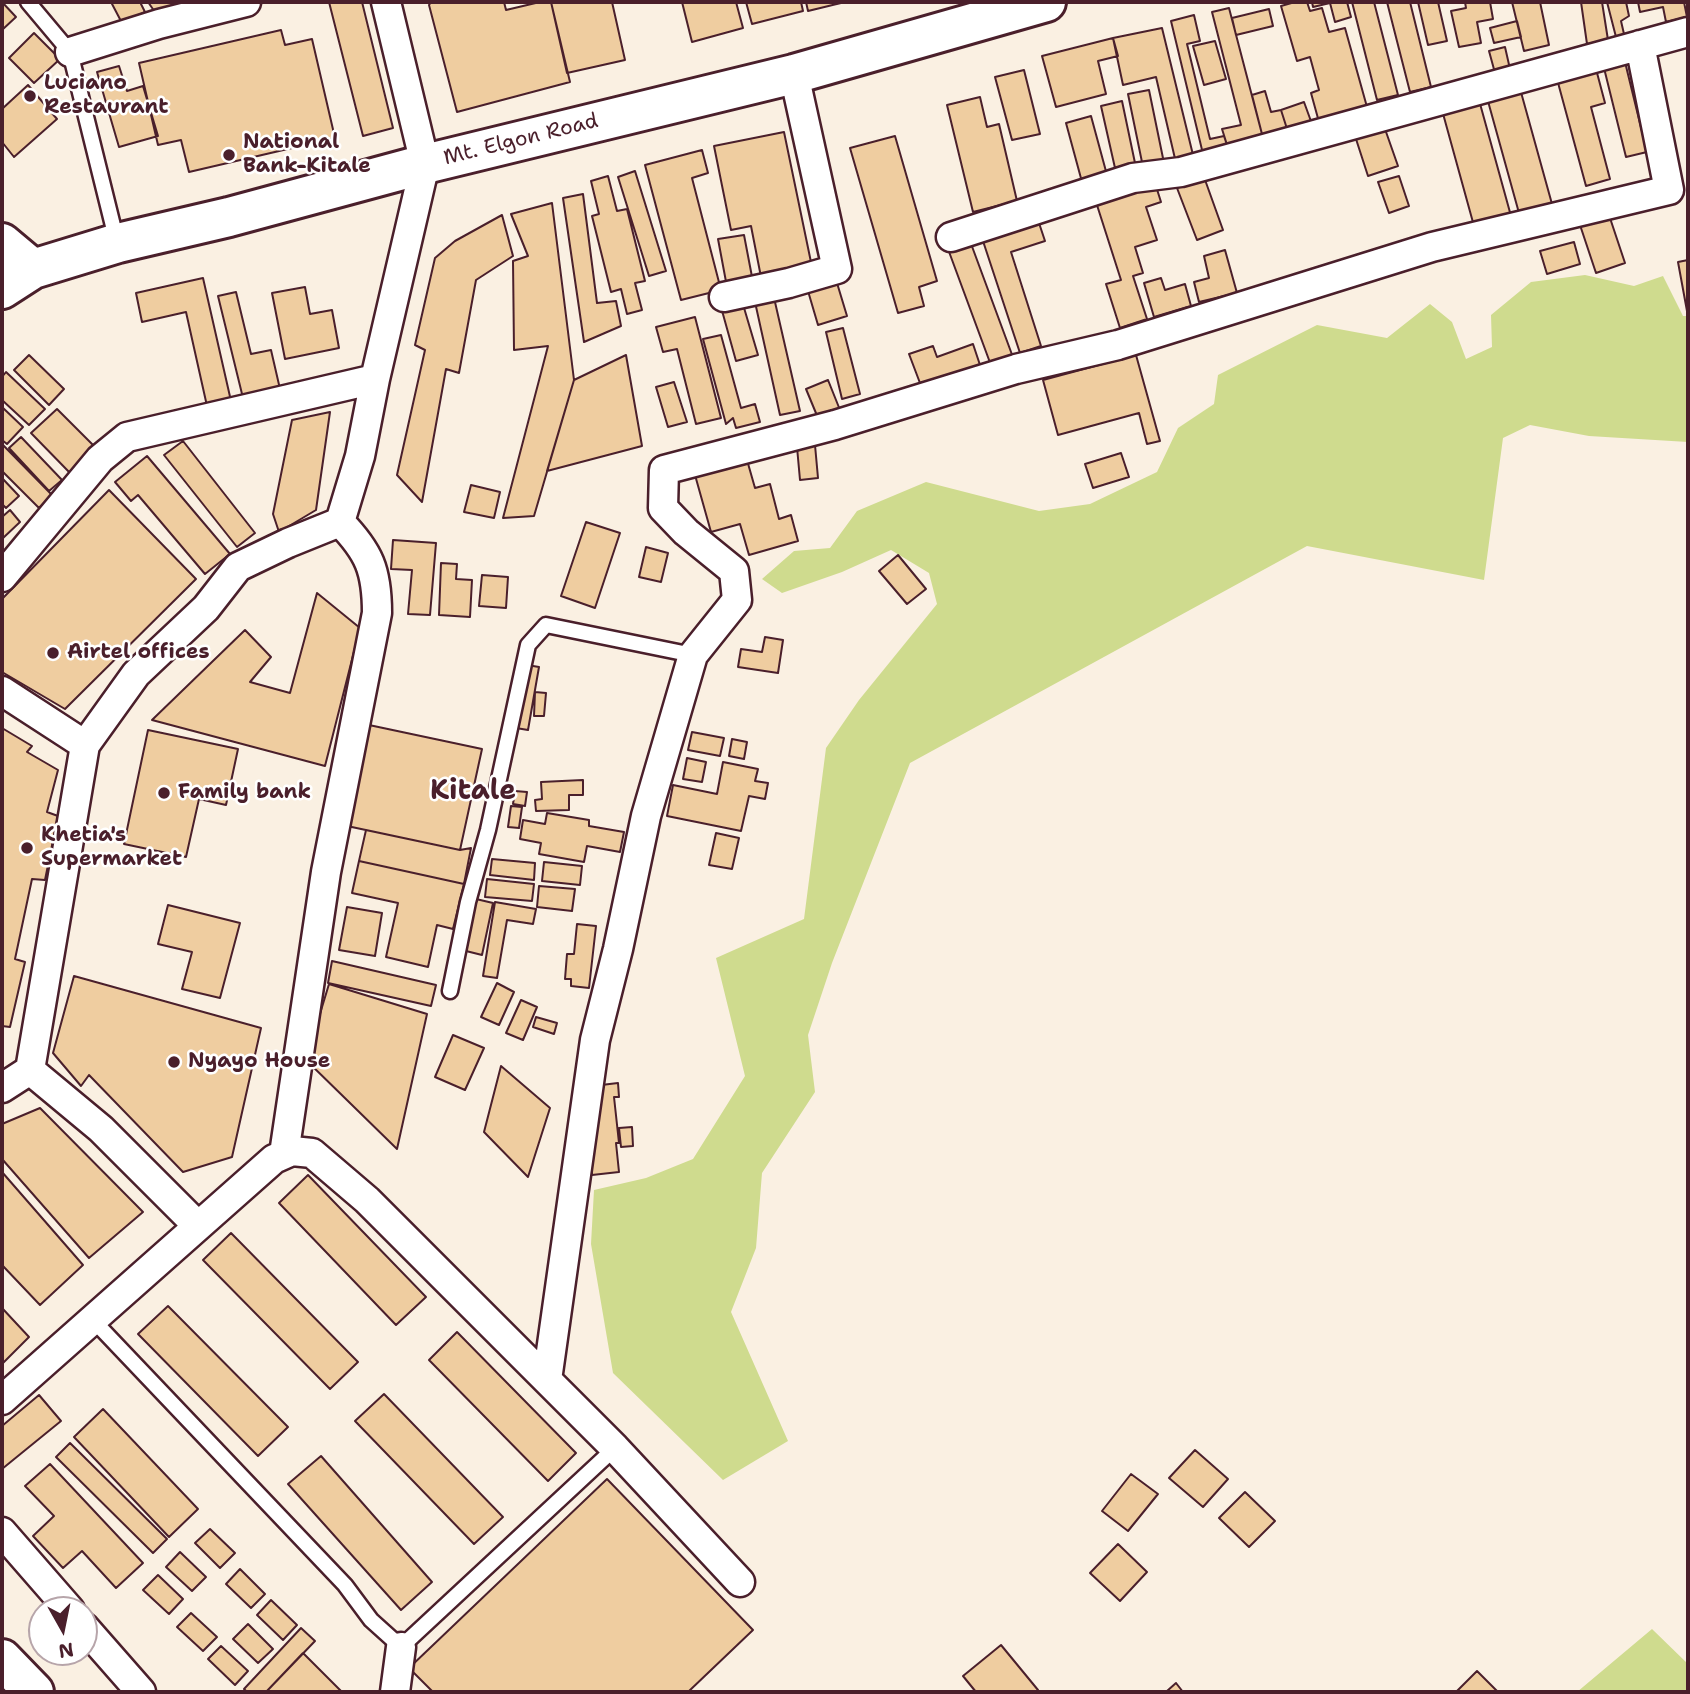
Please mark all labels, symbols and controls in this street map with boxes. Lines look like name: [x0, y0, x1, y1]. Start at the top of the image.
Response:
place label: Luciano Restaurant: [44, 71, 168, 121]
marker: Luciano Restaurant: [22, 88, 38, 104]
street label: Mt. Elgon Road: [441, 109, 601, 171]
place label: National Bank-Kitale: [243, 130, 371, 180]
marker: National Bank-Kitale: [221, 147, 237, 163]
place label: Airtel offices: [67, 640, 210, 666]
marker: Airtel offices: [45, 645, 61, 661]
district label: Kitale: [430, 775, 516, 809]
place label: Family bank: [178, 780, 311, 806]
marker: Family bank: [156, 785, 172, 801]
place label: Khetia's Supermarket: [41, 823, 182, 873]
marker: Khetia's Supermarket: [19, 840, 35, 856]
place label: Nyayo House: [188, 1049, 330, 1075]
marker: Nyayo House: [166, 1054, 182, 1070]
north arrow: [28, 1596, 98, 1666]
text: N: [57, 1637, 75, 1664]

